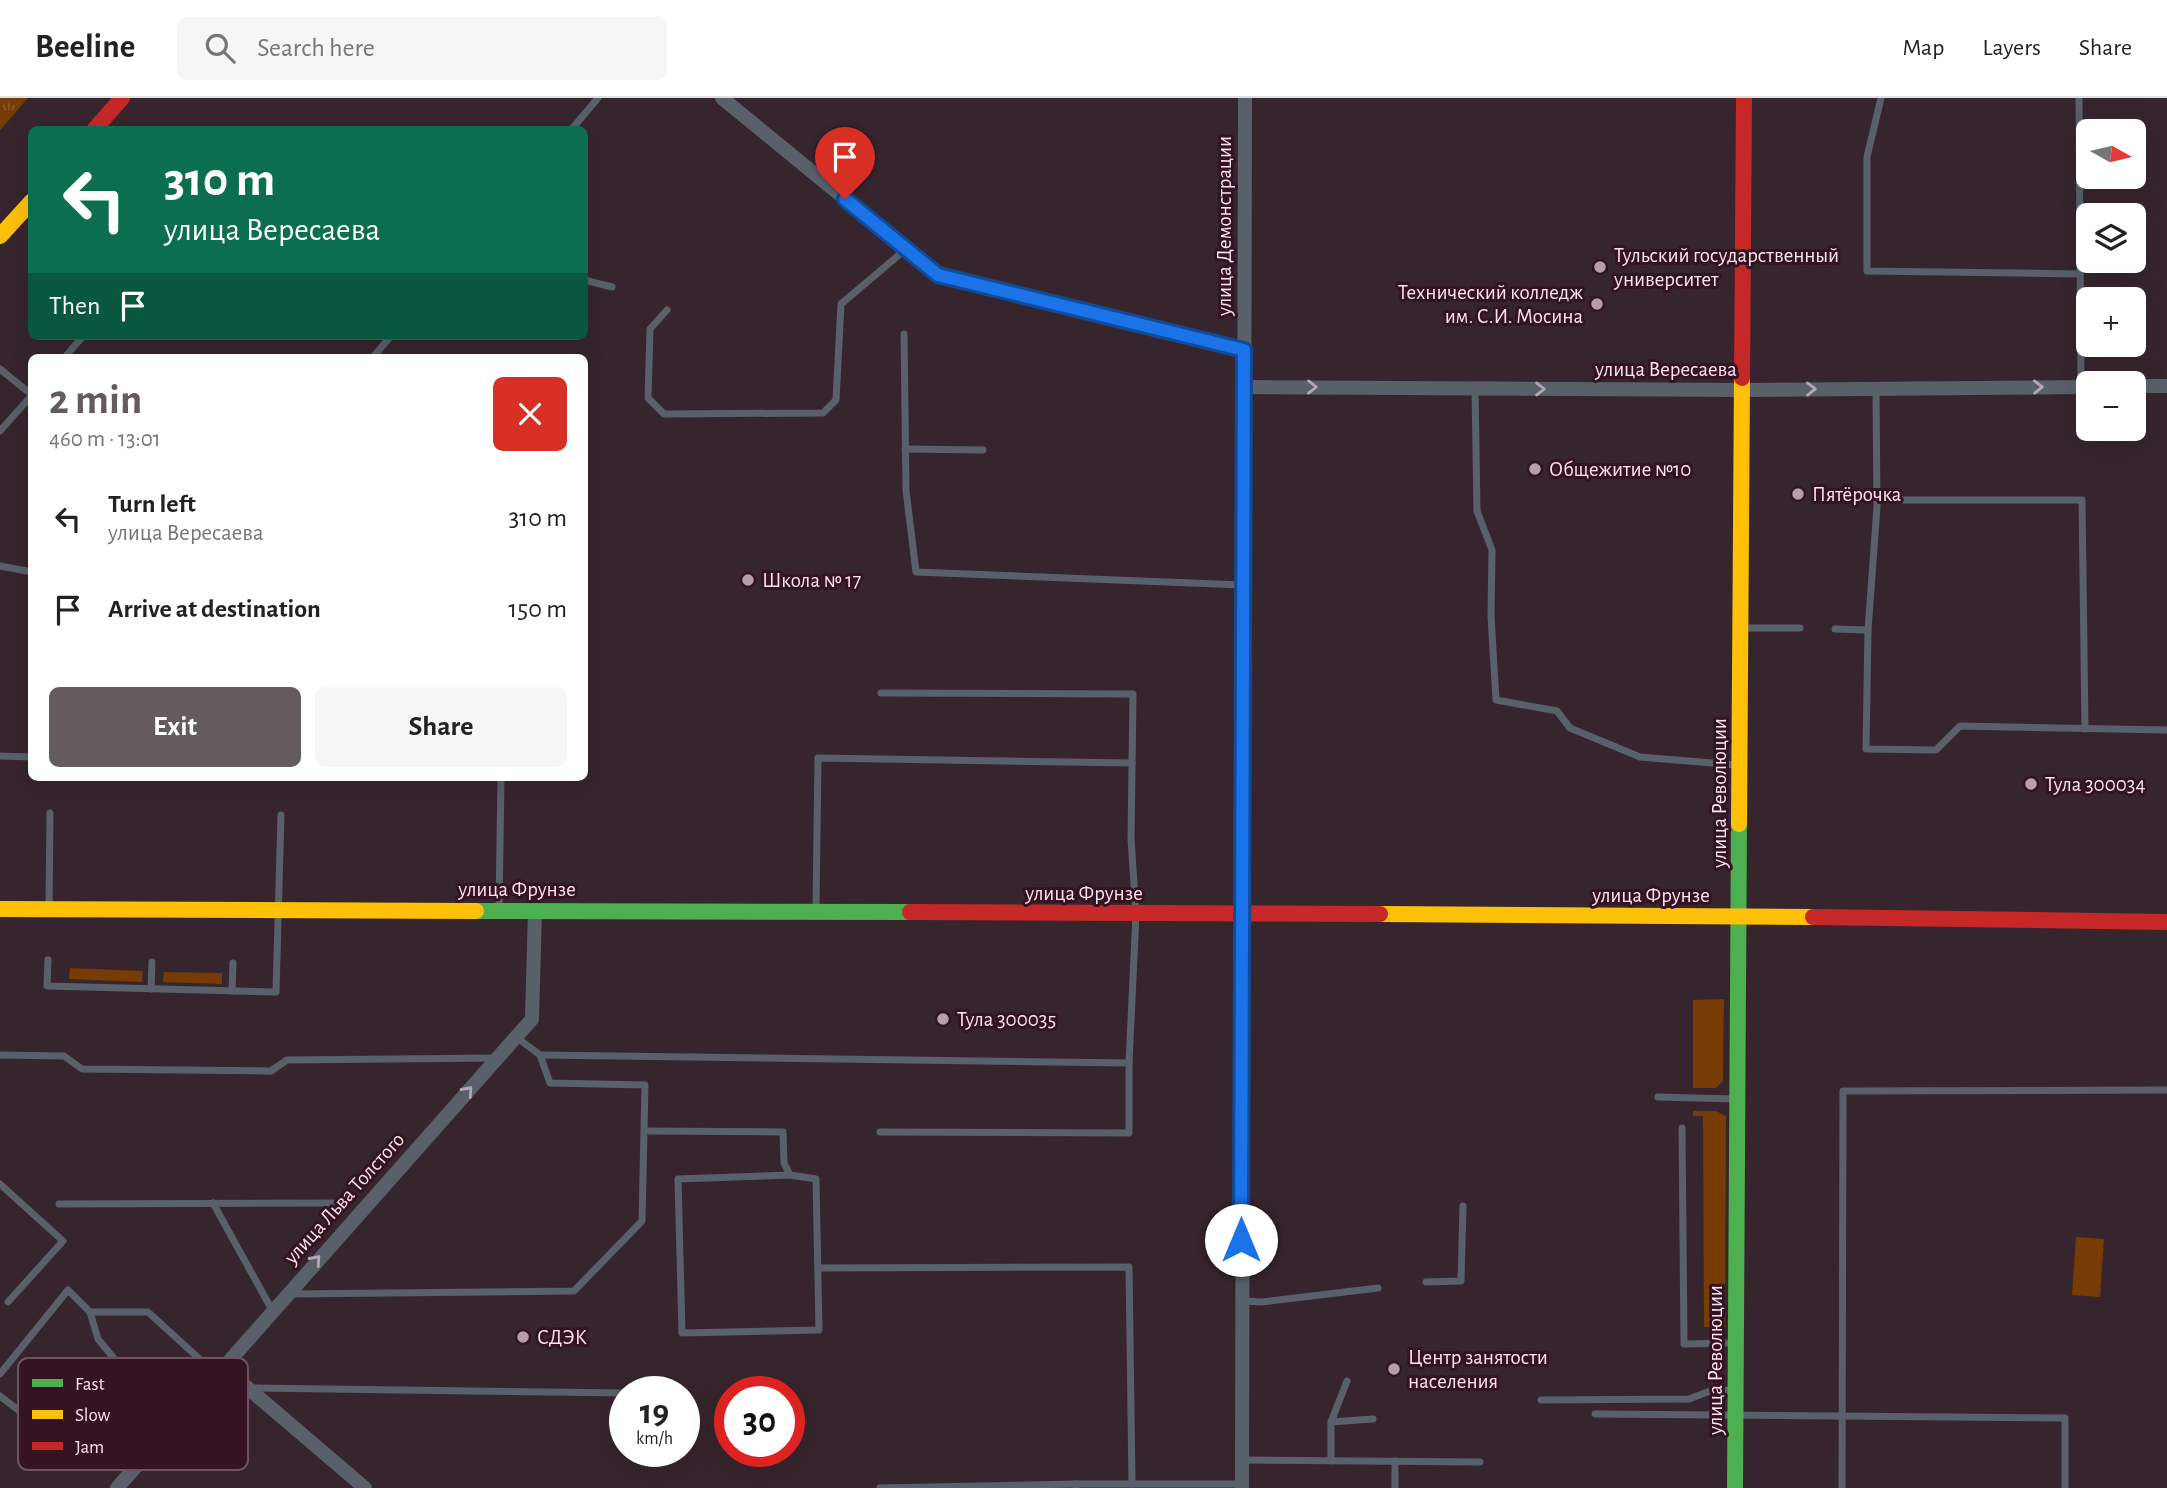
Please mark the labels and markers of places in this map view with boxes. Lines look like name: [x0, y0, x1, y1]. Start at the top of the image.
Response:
pin: [815, 127, 875, 199]
place label: Тульский государственный университет: [1613, 245, 1839, 290]
marker: Тульский государственный университет: [1592, 259, 1608, 275]
place label: Технический колледж им. С.И. Мосина: [1398, 282, 1583, 327]
marker: Технический колледж им. С.И. Мосина: [1589, 296, 1605, 312]
place label: Общежитие №10: [1549, 459, 1691, 480]
marker: Общежитие №10: [1527, 461, 1543, 477]
place label: Пятёрочка: [1812, 484, 1902, 505]
marker: Пятёрочка: [1790, 486, 1806, 502]
place label: Школа № 17: [762, 570, 862, 591]
marker: Школа № 17: [740, 572, 756, 588]
place label: Тула 300034: [2045, 774, 2146, 795]
marker: Тула 300034: [2023, 776, 2039, 792]
place label: Тула 300035: [957, 1009, 1056, 1030]
marker: Тула 300035: [935, 1011, 951, 1027]
place label: СДЭК: [537, 1327, 587, 1348]
marker: СДЭК: [515, 1329, 531, 1345]
place label: Центр занятости населения: [1408, 1347, 1548, 1392]
marker: Центр занятости населения: [1386, 1361, 1402, 1377]

